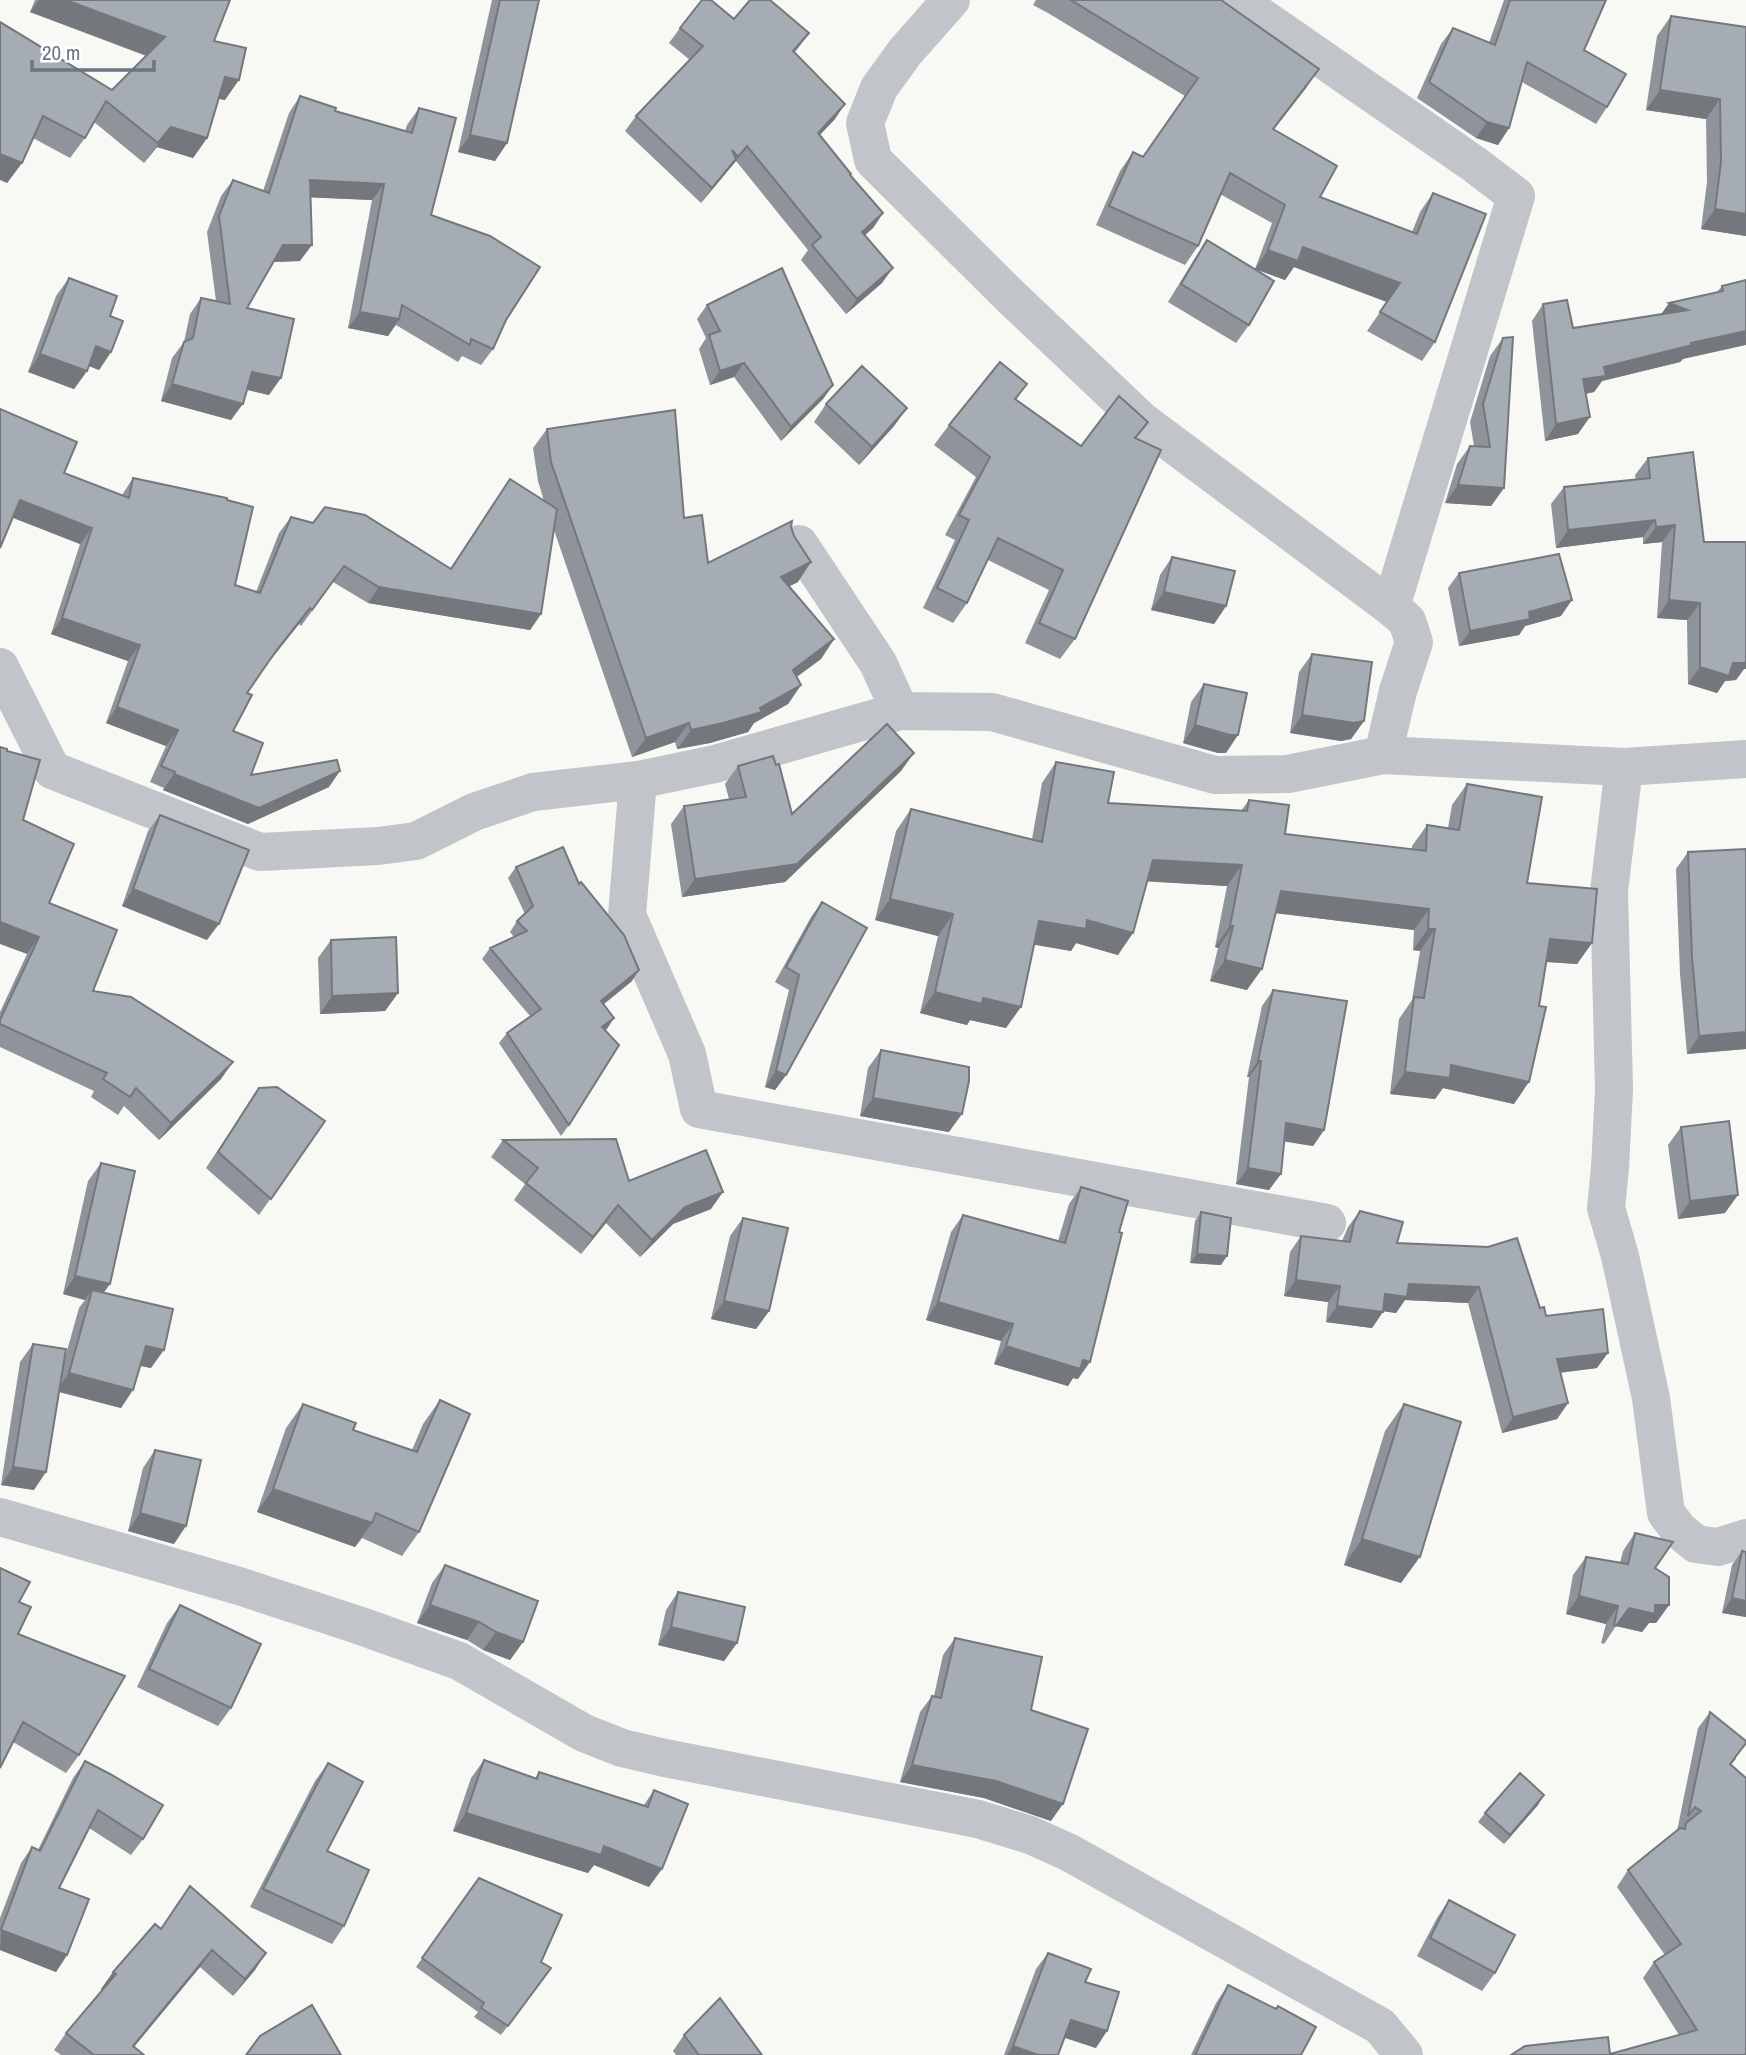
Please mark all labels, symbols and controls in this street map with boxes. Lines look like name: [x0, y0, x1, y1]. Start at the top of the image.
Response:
scale bar: [32, 28, 154, 72]
text: 20 m: [42, 38, 80, 67]

